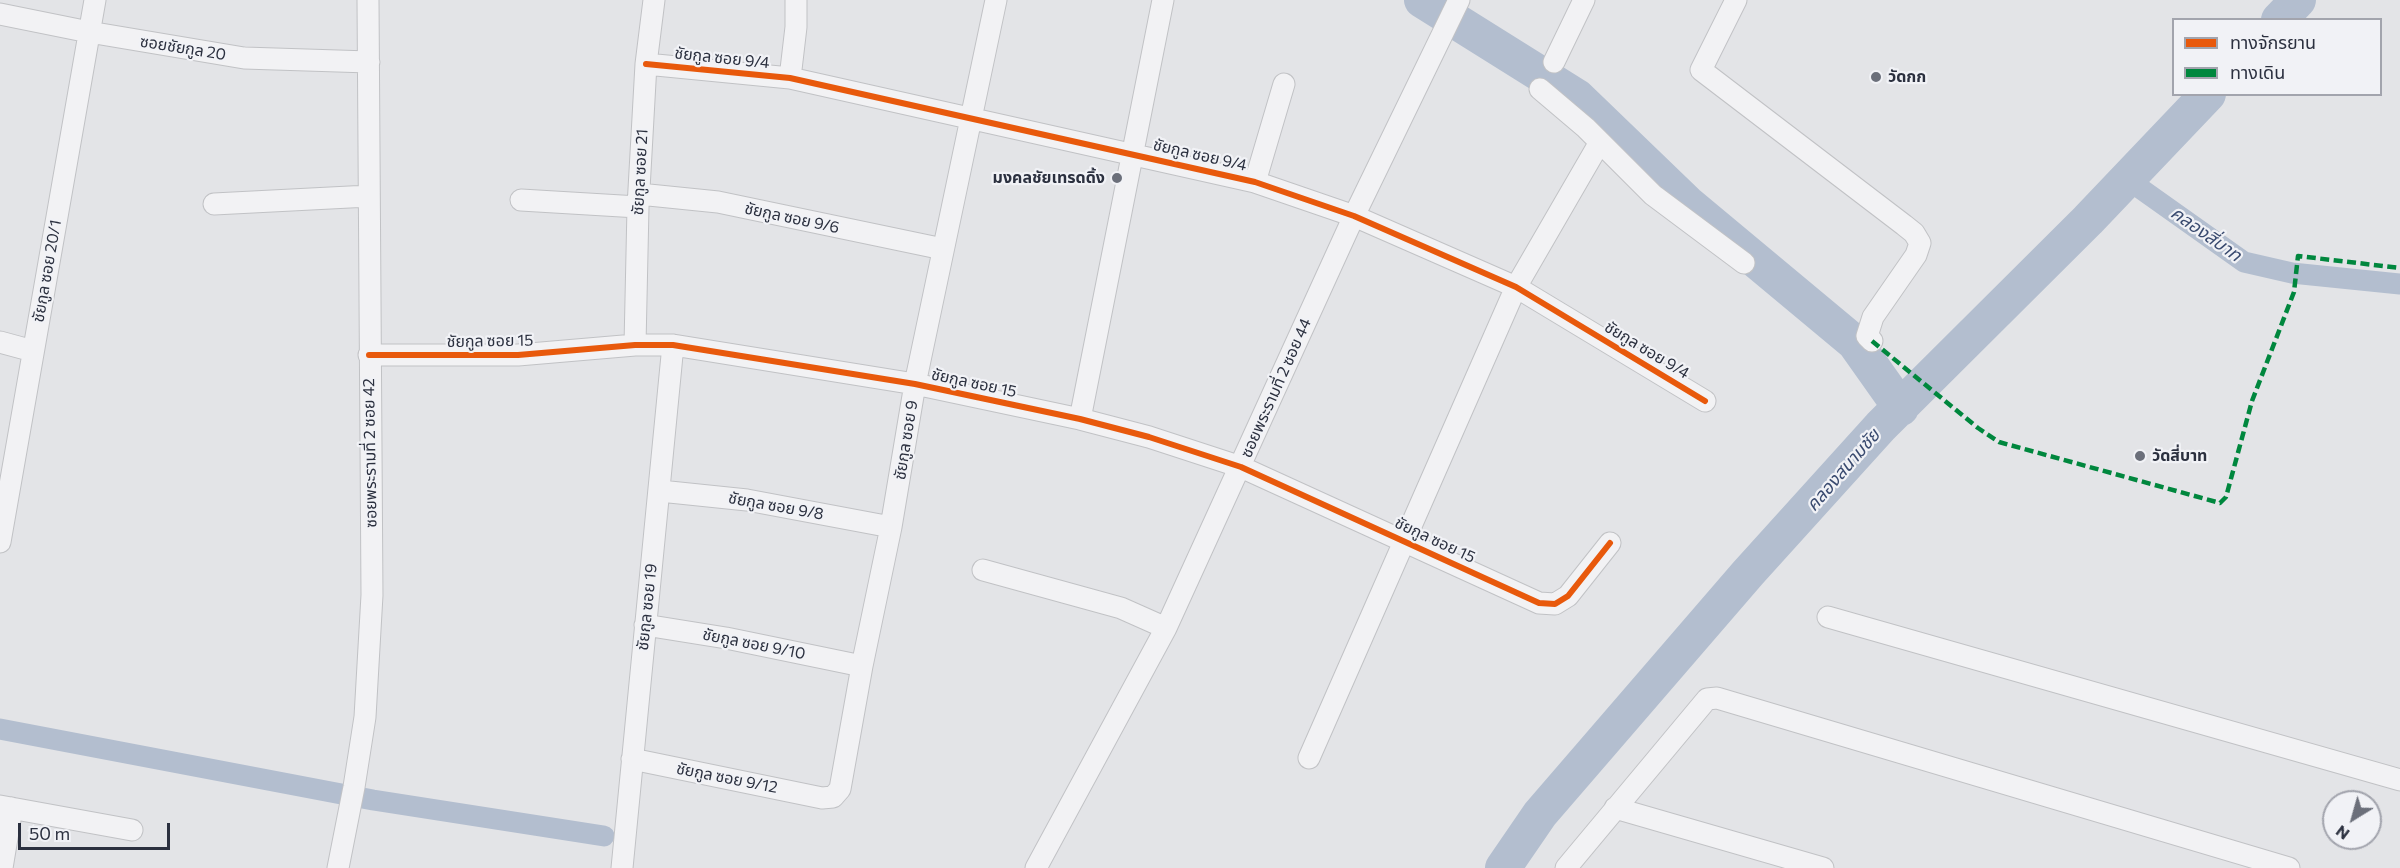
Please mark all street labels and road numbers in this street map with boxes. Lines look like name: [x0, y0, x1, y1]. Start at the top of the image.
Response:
street label: ซอยชัยกูล 20: [139, 32, 227, 64]
street label: ชัยกูล ซอย 9/4: [673, 43, 771, 73]
street label: ชัยกูล ซอย 21: [628, 128, 652, 216]
street label: ชัยกูล ซอย 9/4: [1151, 135, 1249, 175]
street label: ชัยกูล ซอย 9/6: [743, 199, 841, 237]
street label: ชัยกูล ซอย 20/1: [29, 218, 65, 324]
street label: ซอยพระรามที่ 2 ซอย 44: [1237, 315, 1315, 461]
street label: ชัยกูล ซอย 9/4: [1601, 317, 1693, 383]
street label: ชัยกูล ซอย 15: [446, 331, 534, 351]
street label: ชัยกูล ซอย 15: [930, 365, 1018, 401]
street label: ซอยพระรามที่ 2 ซอย 42: [359, 378, 381, 528]
street label: ชัยกูล ซอย 9: [890, 399, 922, 481]
street label: ชัยกูล ซอย 9/8: [727, 488, 825, 524]
street label: ชัยกูล ซอย 15: [1392, 513, 1478, 567]
street label: ชัยกูล ซอย 19: [633, 563, 661, 651]
street label: ชัยกูล ซอย 9/10: [701, 625, 807, 663]
street label: ชัยกูล ซอย 9/12: [675, 759, 779, 797]

